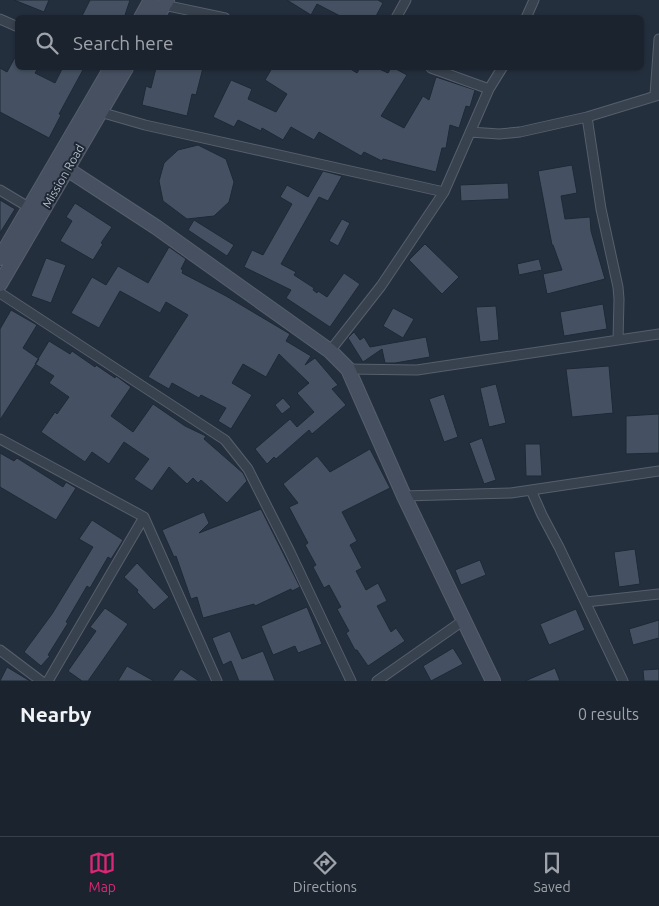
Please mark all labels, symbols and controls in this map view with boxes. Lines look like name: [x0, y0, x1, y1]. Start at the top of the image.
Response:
search box: [15, 15, 644, 70]
icon: search: [33, 29, 61, 57]
text: Search here: [73, 32, 173, 54]
street label: Mission Road: [40, 142, 86, 210]
text: Nearby: [20, 702, 91, 726]
text: 0 results: [578, 705, 639, 723]
tab: Map: [88, 849, 116, 895]
tab: Directions: [293, 849, 357, 895]
tab: Saved: [533, 849, 571, 895]

